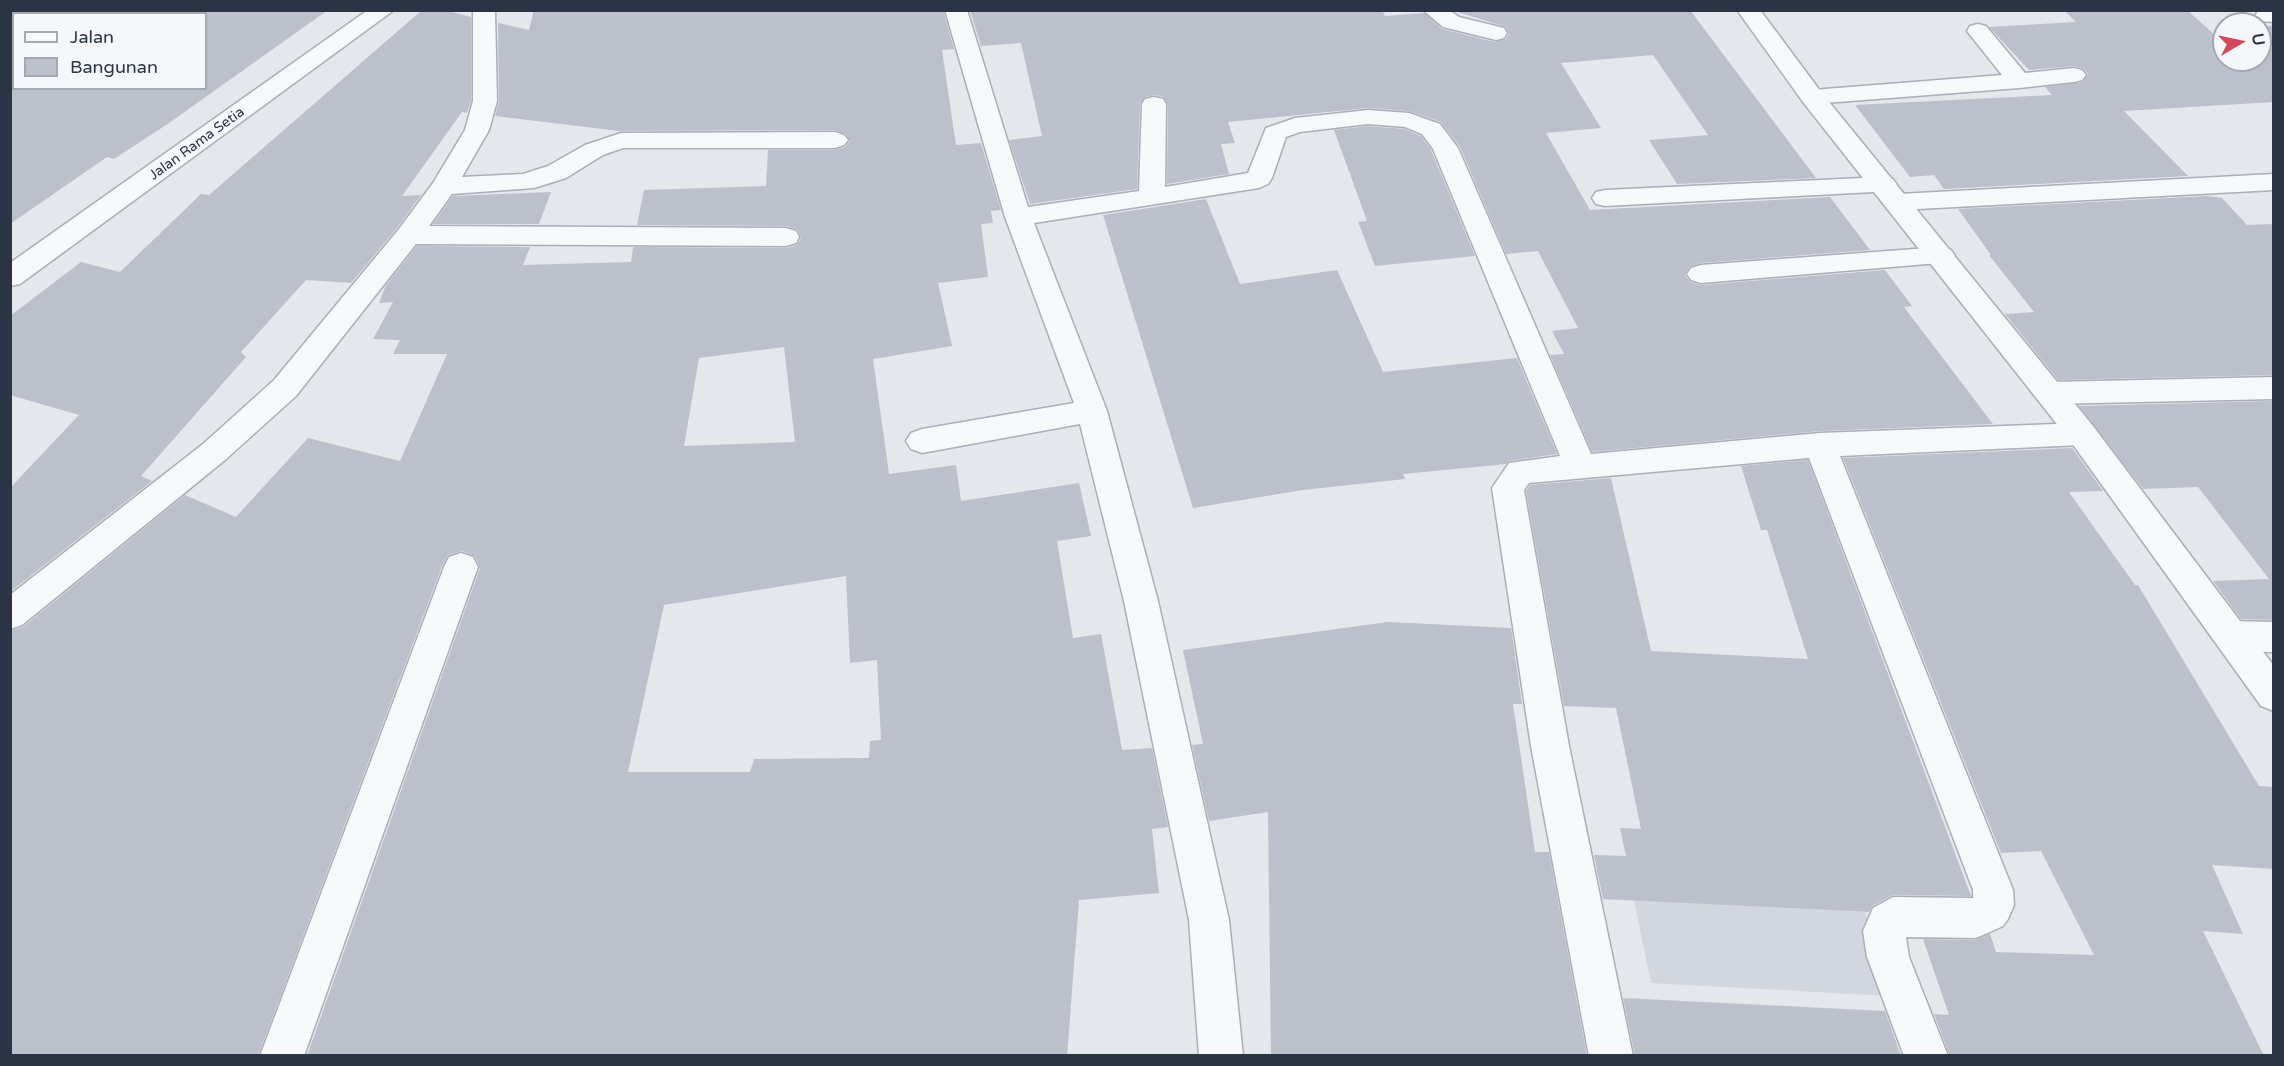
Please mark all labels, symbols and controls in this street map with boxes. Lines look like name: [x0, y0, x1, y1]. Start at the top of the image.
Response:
legend: [12, 12, 207, 90]
north arrow: [2212, 12, 2272, 72]
text: Jalan: [70, 26, 114, 48]
text: U: [2247, 32, 2269, 47]
text: Bangunan: [70, 56, 158, 78]
street label: Jalan Rama Setia: [146, 104, 248, 184]

